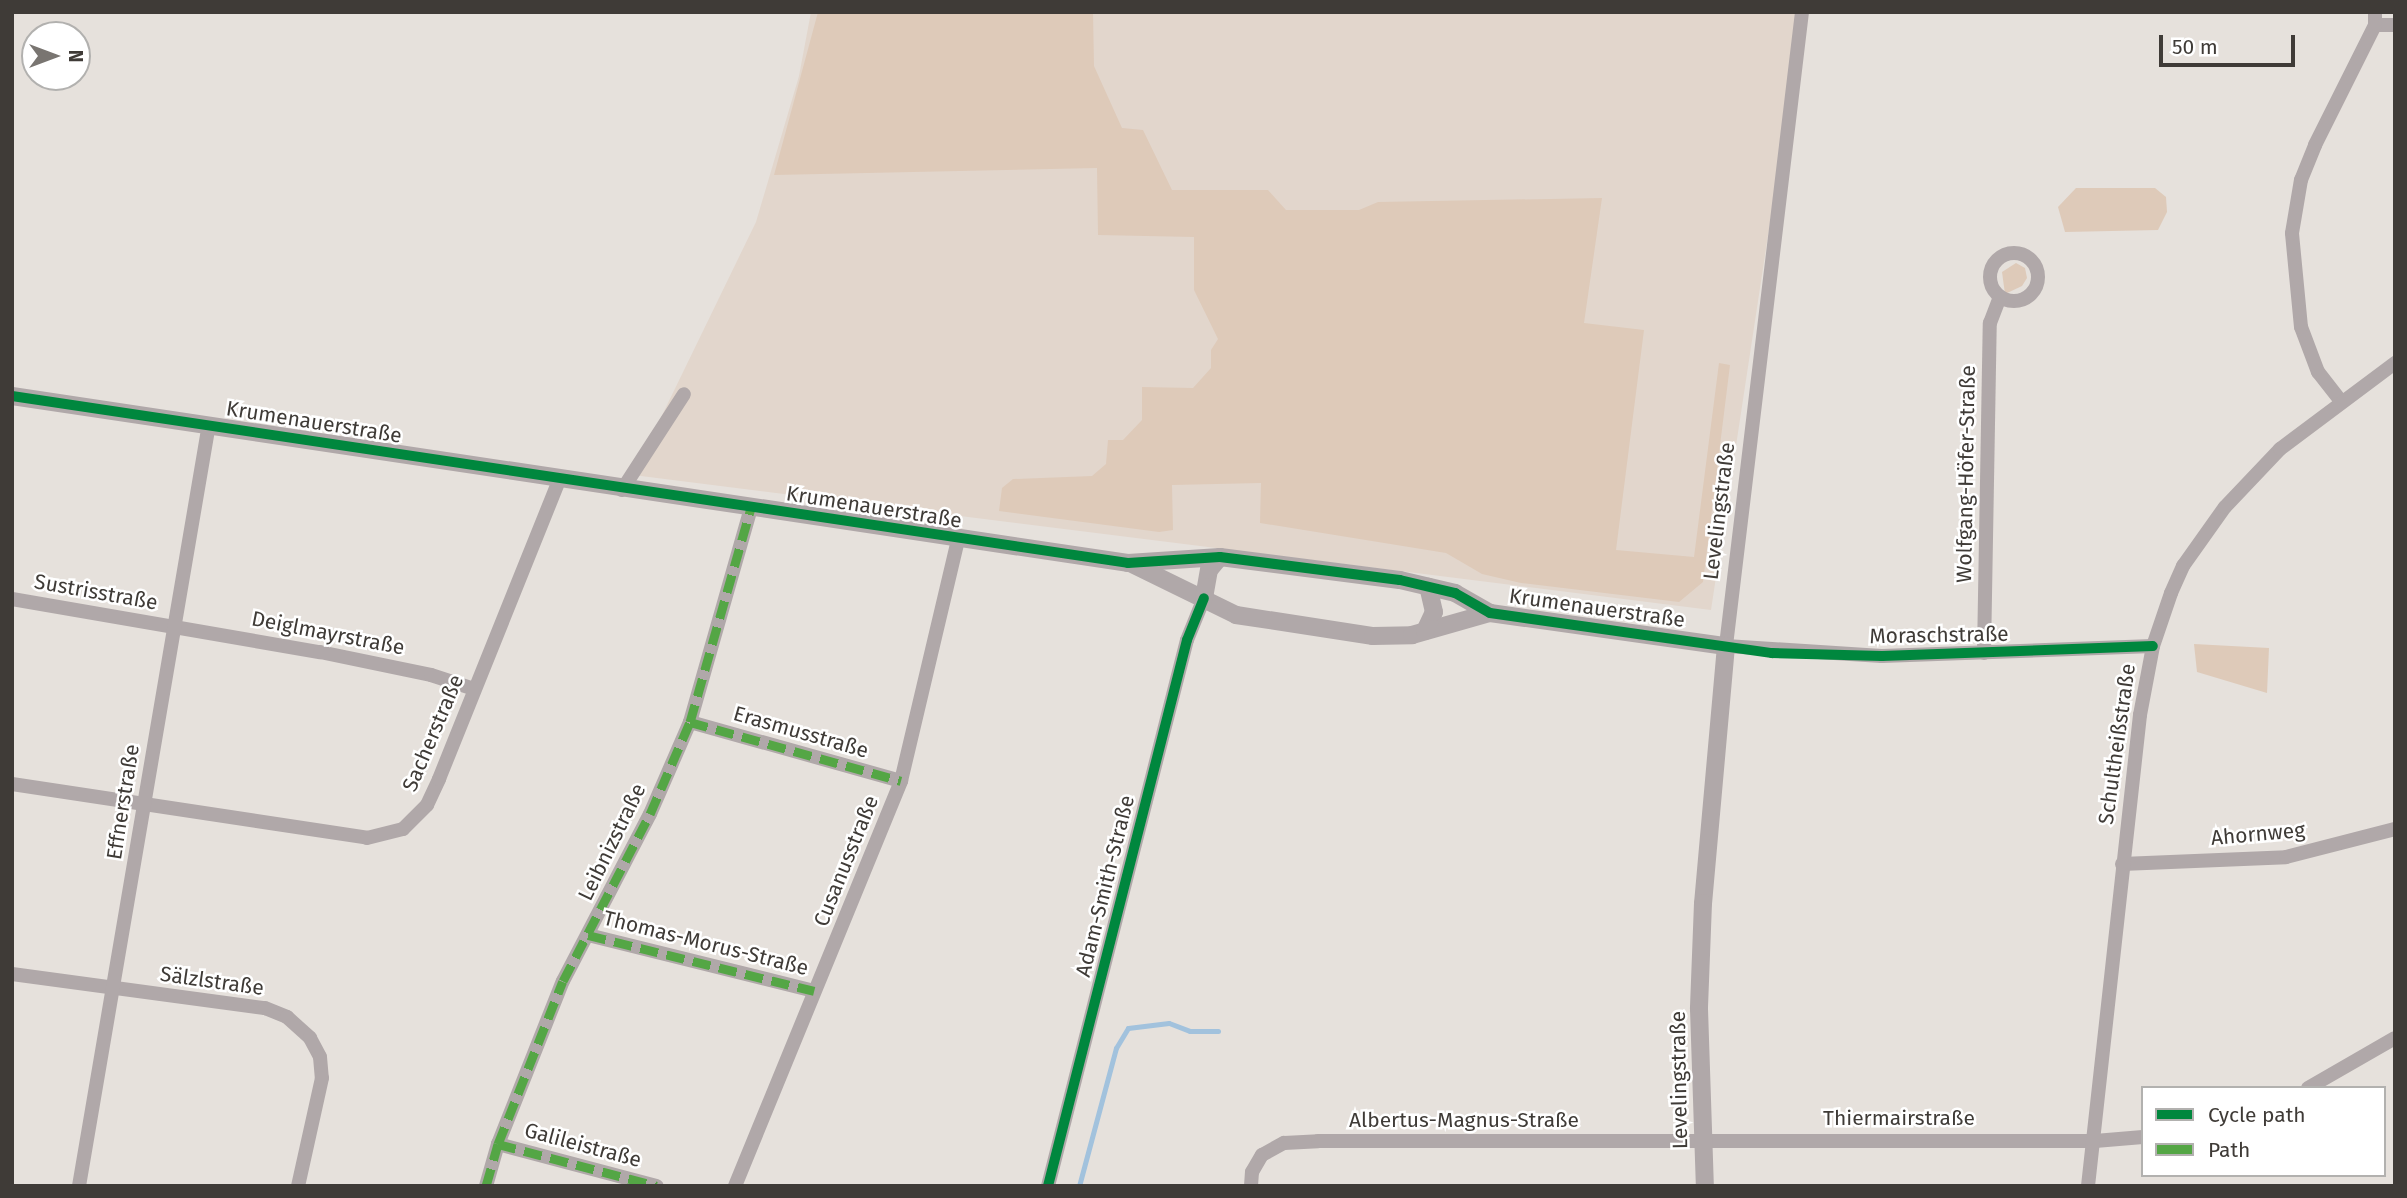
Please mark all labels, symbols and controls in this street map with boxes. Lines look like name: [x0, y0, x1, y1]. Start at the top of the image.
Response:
north arrow: [21, 21, 91, 91]
scale bar: [2162, 21, 2298, 65]
text: 50 m: [2172, 34, 2218, 60]
text: N: [64, 50, 87, 62]
street label: Wolfgang-Höfer-Straße: [1952, 365, 1980, 583]
street label: Krumenauerstraße: [224, 396, 404, 448]
street label: Levelingstraße: [1698, 441, 1740, 581]
street label: Krumenauerstraße: [784, 481, 964, 533]
street label: Sustrisstraße: [32, 569, 160, 615]
street label: Krumenauerstraße: [1507, 583, 1687, 633]
street label: Deiglmayrstraße: [249, 606, 407, 660]
street label: Moraschstraße: [1869, 621, 2009, 649]
street label: Schultheißstraße: [2093, 662, 2141, 826]
street label: Sacherstraße: [397, 671, 469, 795]
street label: Erasmusstraße: [731, 701, 871, 763]
street label: Effnerstraße: [101, 742, 145, 862]
street label: Leibnizstraße: [573, 779, 651, 905]
street label: Cusanusstraße: [808, 792, 884, 930]
street label: Adam-Smith-Straße: [1070, 793, 1140, 979]
street label: Ahornweg: [2210, 817, 2306, 851]
street label: Thomas-Morus-Straße: [601, 905, 811, 981]
street label: Sälzlstraße: [159, 961, 265, 1001]
street label: Levelingstraße: [1665, 1011, 1693, 1149]
legend: [2141, 1086, 2386, 1177]
text: Cycle path: [2208, 1102, 2306, 1128]
street label: Thiermairstraße: [1823, 1105, 1975, 1131]
street label: Albertus-Magnus-Straße: [1349, 1107, 1579, 1133]
street label: Galileistraße: [522, 1117, 644, 1173]
text: Path: [2208, 1137, 2250, 1163]

